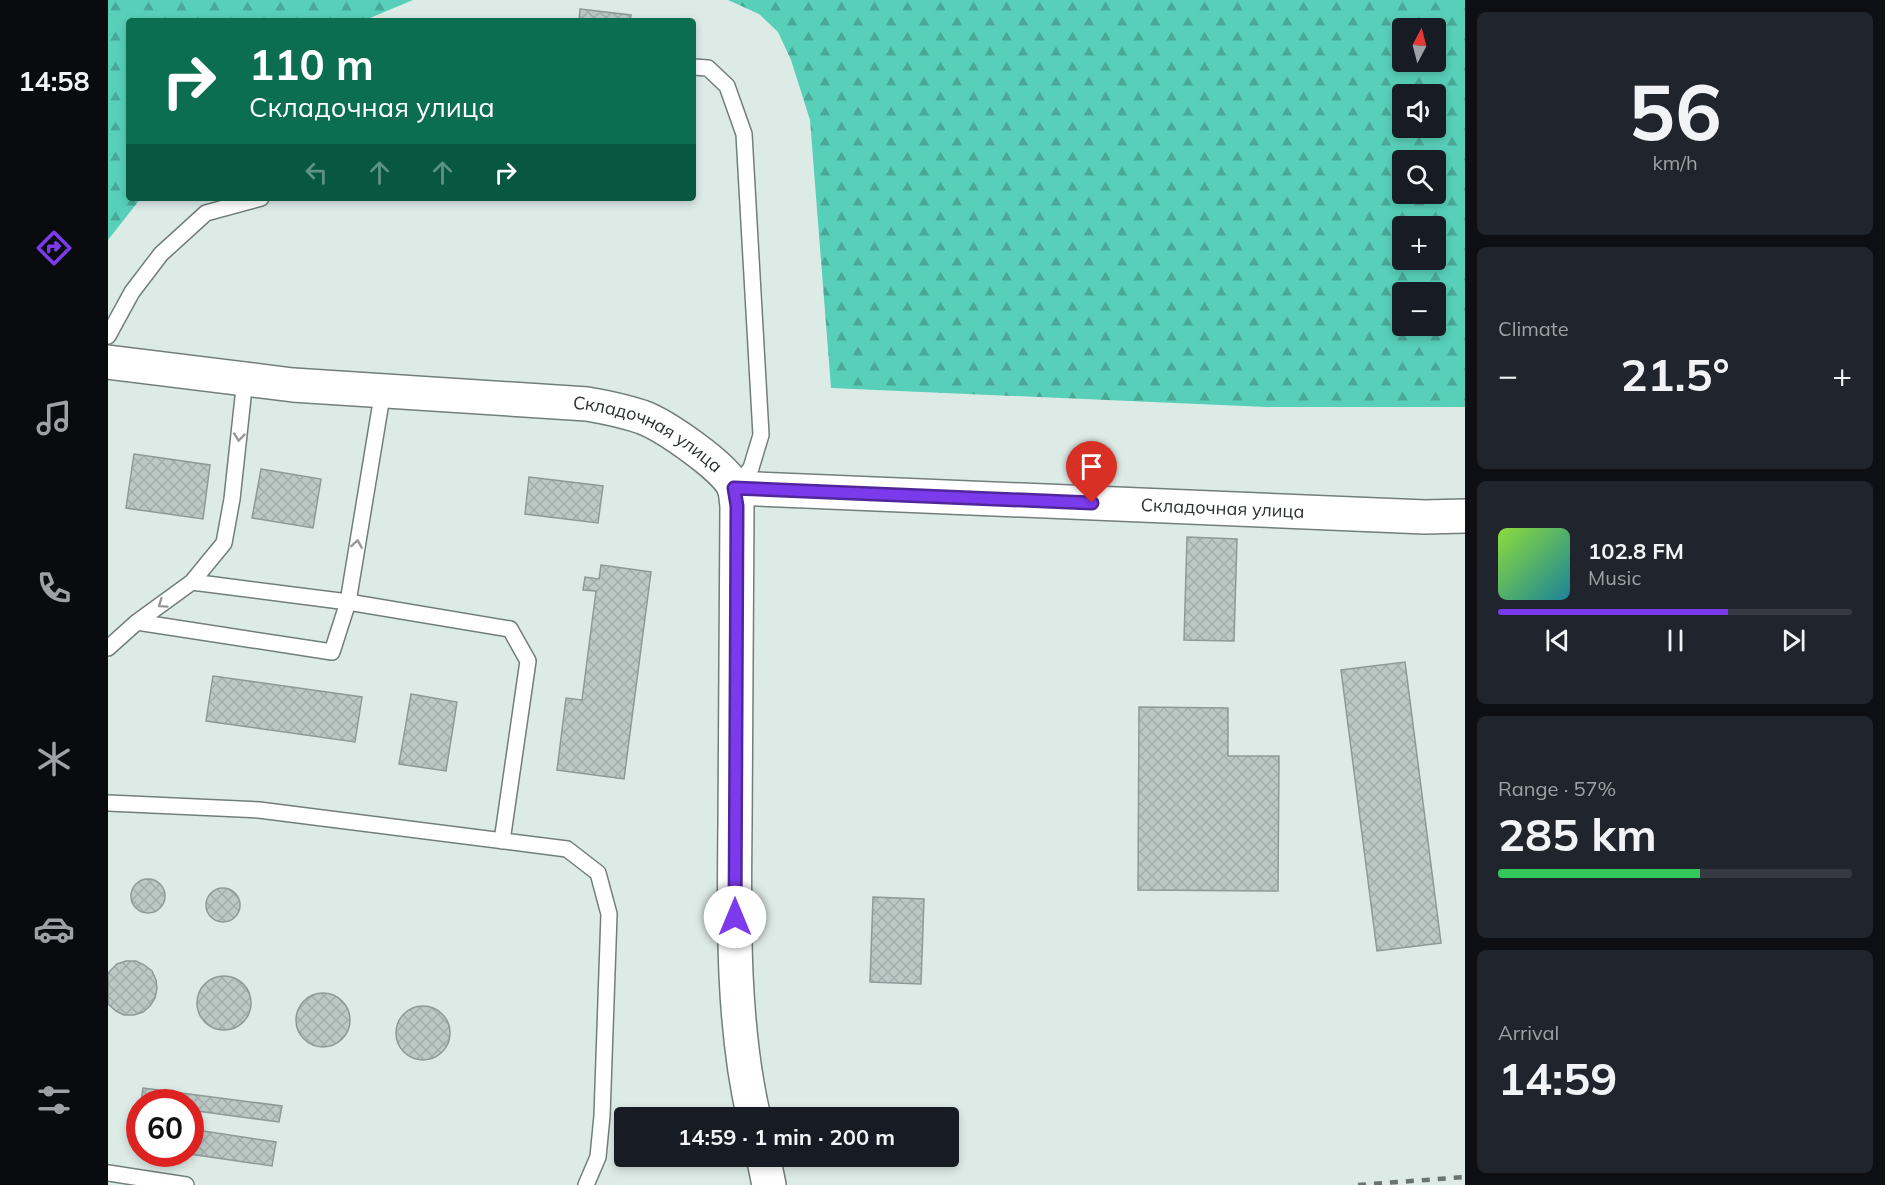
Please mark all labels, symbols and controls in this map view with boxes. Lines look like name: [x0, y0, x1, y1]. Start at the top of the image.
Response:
north arrow: [1392, 18, 1446, 72]
map controls: [1392, 18, 1446, 336]
text: 110 m: [249, 38, 374, 91]
icon: right: [150, 42, 228, 120]
text: 56: [1628, 62, 1722, 160]
text: 14:58: [18, 64, 90, 98]
button: sound: [1392, 84, 1446, 138]
text: Складочная улица: [249, 90, 495, 124]
button: search: [1392, 150, 1446, 204]
text: km/h: [1652, 150, 1698, 175]
icon: left: [300, 156, 333, 189]
icon: ahead: [363, 156, 396, 189]
icon: ahead: [426, 156, 459, 189]
icon: right: [489, 156, 522, 189]
button: +: [1392, 216, 1446, 270]
icon: directions: [33, 227, 75, 269]
button: −: [1392, 282, 1446, 336]
text: Climate: [1498, 316, 1569, 341]
text: 21.5°: [1620, 346, 1730, 402]
text: −: [1498, 354, 1518, 395]
text: +: [1832, 354, 1852, 395]
street label: Складочная улица: [572, 391, 727, 477]
icon: music: [33, 397, 75, 439]
one-way arrow: [233, 432, 245, 442]
pin: [1066, 441, 1117, 503]
icon: arrive: [1075, 450, 1108, 483]
street label: Складочная улица: [1140, 493, 1305, 523]
text: 102.8 FM: [1588, 537, 1684, 565]
one-way arrow: [351, 540, 363, 549]
text: Music: [1588, 565, 1641, 590]
icon: phone: [33, 567, 75, 609]
one-way arrow: [157, 597, 168, 608]
icon: previous: [1541, 624, 1574, 657]
icon: pause: [1659, 624, 1692, 657]
icon: next: [1777, 624, 1810, 657]
icon: climate: [33, 738, 75, 780]
text: Range · 57%: [1498, 776, 1616, 801]
text: 285 km: [1498, 806, 1657, 862]
position arrow: [703, 885, 767, 949]
icon: car: [33, 908, 75, 950]
text: Arrival: [1498, 1020, 1559, 1045]
text: 14:59: [1498, 1050, 1617, 1106]
icon: filters: [33, 1079, 75, 1121]
speed limit sign: 60: [126, 1089, 204, 1167]
text: 14:59 · 1 min · 200 m: [678, 1123, 895, 1151]

